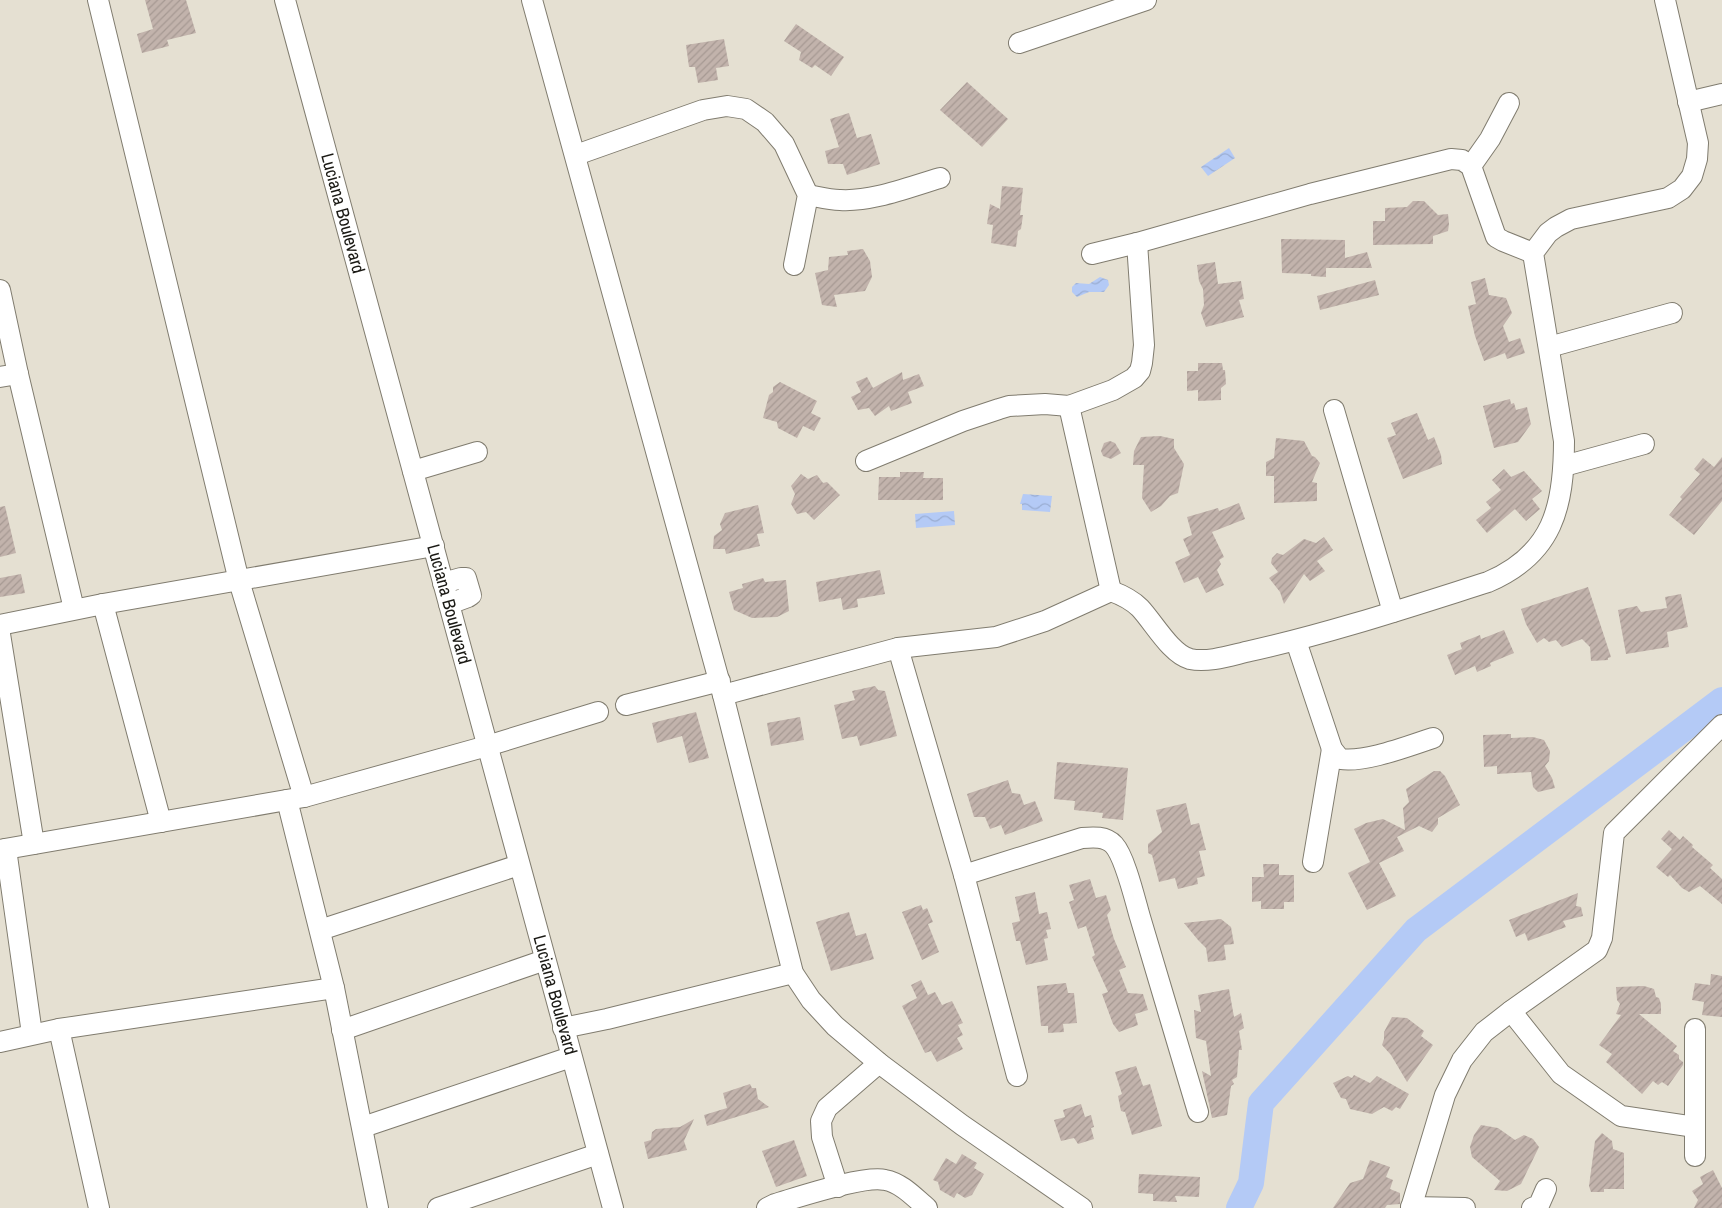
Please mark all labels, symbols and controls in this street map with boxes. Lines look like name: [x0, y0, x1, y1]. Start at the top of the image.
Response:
street label: Luciana Boulevard: [315, 150, 372, 276]
street label: Luciana Boulevard: [421, 541, 478, 667]
street label: Luciana Boulevard: [527, 932, 584, 1058]

